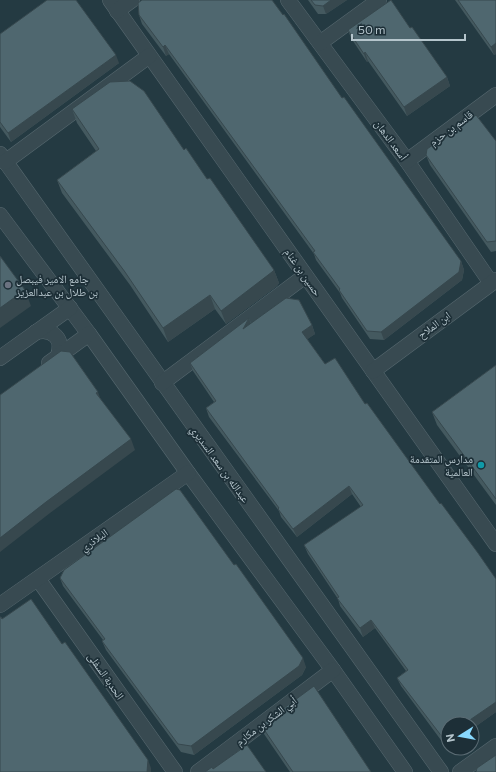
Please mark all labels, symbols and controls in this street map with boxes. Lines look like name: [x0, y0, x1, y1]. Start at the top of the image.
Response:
scale bar: [352, 16, 465, 42]
text: 50 m: [358, 22, 386, 36]
street label: قاسم بن حزم: [426, 107, 476, 150]
street label: أسعد الدهان: [372, 117, 410, 163]
street label: حسين بن غنام: [281, 245, 325, 299]
place label: جامع الامير فيبصل بن طلال بن عبدالعزيز: [15, 272, 98, 299]
marker: جامع الامير فيبصل بن طلال بن عبدالعزيز: [3, 280, 13, 290]
street label: ابن الملاح: [415, 308, 453, 342]
street label: عبدالله بن سعد السديري: [186, 423, 253, 507]
place label: مدارس المتقدمة العالمية: [410, 452, 473, 478]
marker: مدارس المتقدمة العالمية: [476, 460, 486, 470]
street label: البلاذري: [77, 526, 112, 556]
street label: الحدبة السفلى: [85, 650, 127, 702]
street label: أبي الشكر بن مكارم: [233, 693, 301, 750]
north arrow: [440, 716, 480, 756]
text: N: [443, 733, 457, 743]

